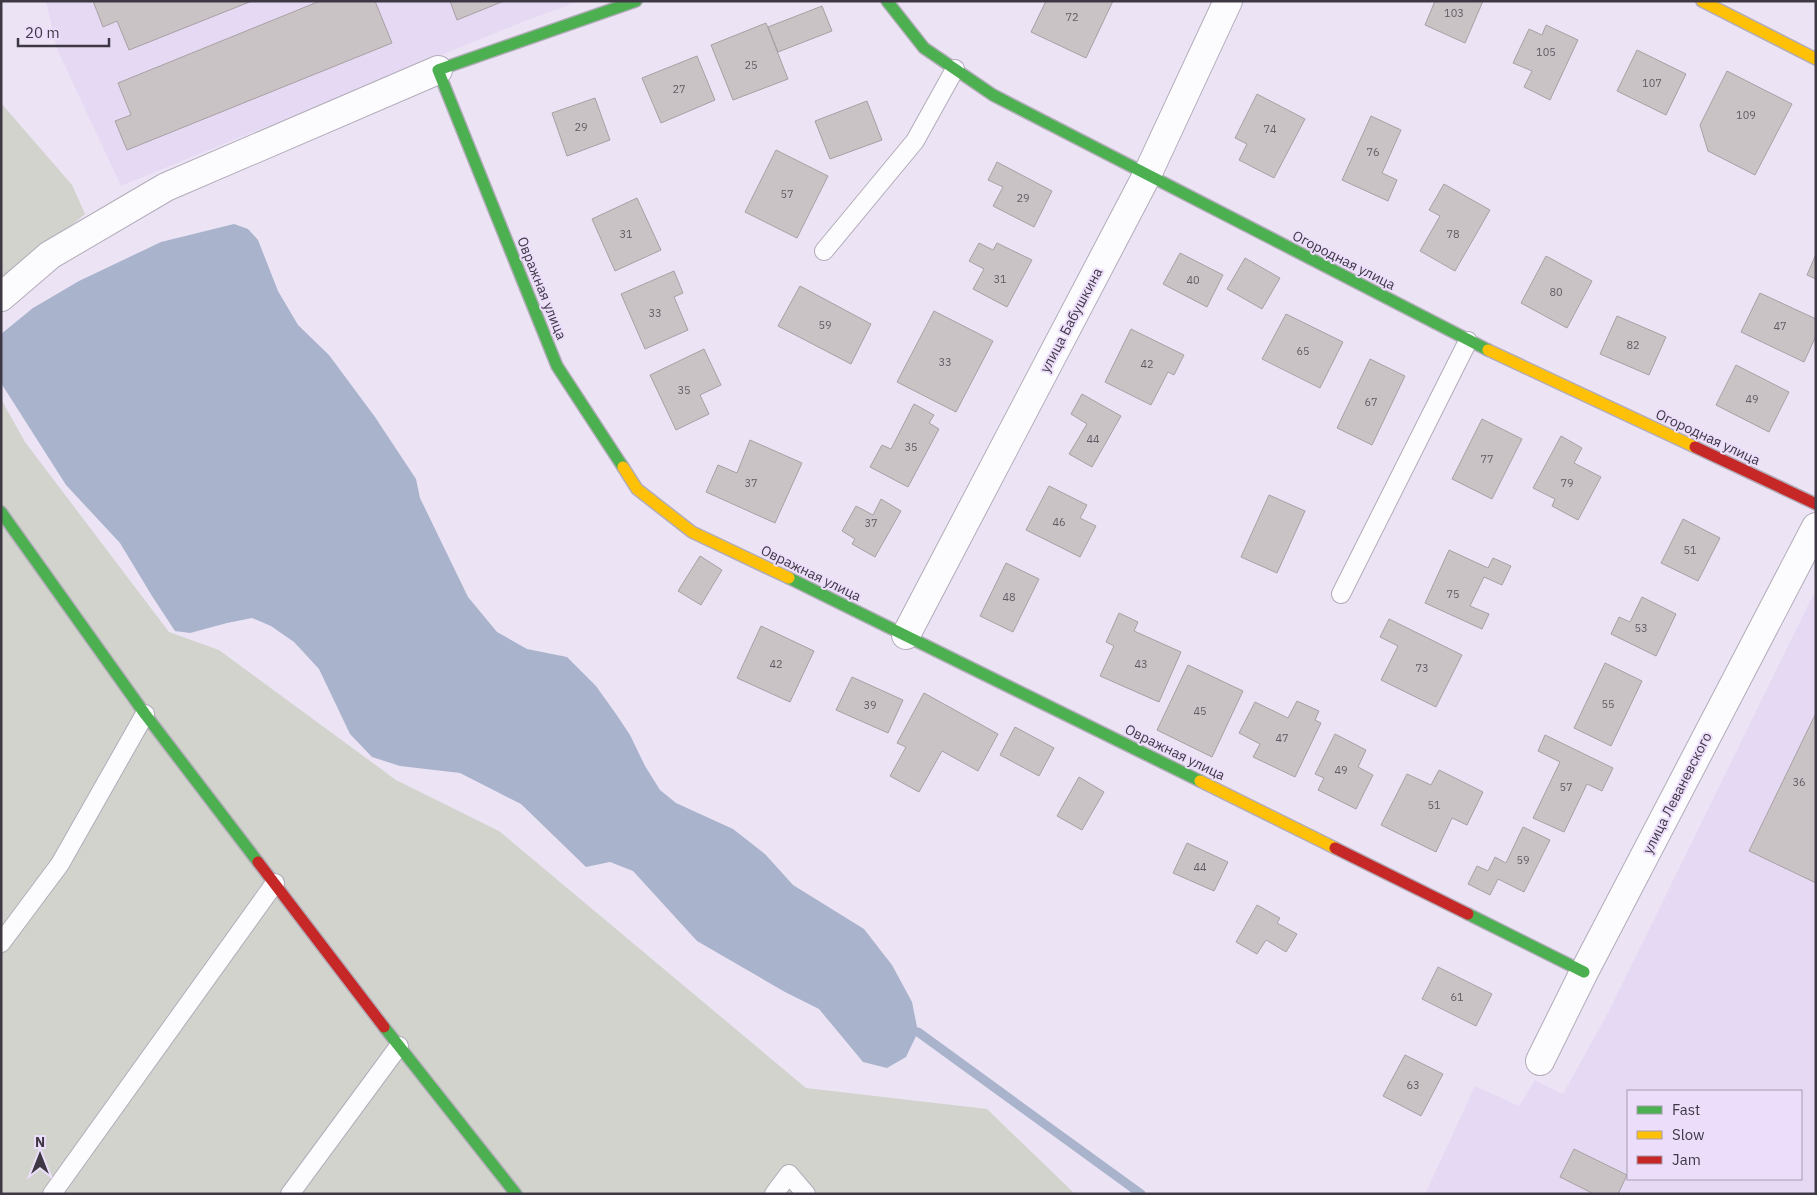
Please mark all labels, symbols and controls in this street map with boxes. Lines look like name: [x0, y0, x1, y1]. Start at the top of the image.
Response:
house number: 103: [1444, 6, 1464, 20]
house number: 72: [1065, 10, 1079, 24]
scale bar: [18, 15, 109, 47]
text: 20 m: [25, 23, 60, 42]
house number: 105: [1536, 45, 1556, 59]
house number: 25: [744, 58, 758, 72]
house number: 107: [1642, 76, 1662, 90]
house number: 27: [672, 82, 686, 96]
house number: 109: [1736, 108, 1756, 122]
house number: 29: [574, 120, 588, 134]
house number: 74: [1263, 122, 1277, 136]
house number: 76: [1366, 145, 1380, 159]
house number: 57: [780, 187, 794, 201]
house number: 29: [1016, 191, 1030, 205]
street label: Огородная улица: [1290, 226, 1399, 294]
house number: 31: [619, 227, 633, 241]
house number: 78: [1446, 227, 1460, 241]
street label: Овражная улица: [513, 234, 571, 343]
street label: улица Бабушкина: [1036, 264, 1106, 376]
house number: 31: [993, 272, 1007, 286]
house number: 40: [1186, 273, 1200, 287]
house number: 80: [1549, 285, 1563, 299]
house number: 33: [648, 306, 662, 320]
house number: 59: [818, 318, 832, 332]
house number: 47: [1773, 319, 1787, 333]
house number: 82: [1626, 338, 1640, 352]
house number: 65: [1296, 344, 1310, 358]
house number: 33: [938, 355, 952, 369]
house number: 42: [1140, 357, 1154, 371]
house number: 35: [677, 383, 691, 397]
house number: 49: [1745, 392, 1759, 406]
house number: 67: [1364, 395, 1378, 409]
street label: Огородная улица: [1653, 405, 1764, 469]
house number: 44: [1086, 432, 1100, 446]
house number: 35: [904, 440, 918, 454]
house number: 77: [1480, 452, 1494, 466]
house number: 37: [744, 476, 758, 490]
house number: 79: [1560, 476, 1574, 490]
house number: 46: [1052, 515, 1066, 529]
house number: 37: [864, 516, 878, 530]
street label: Овражная улица: [758, 541, 865, 605]
house number: 51: [1683, 543, 1697, 557]
house number: 75: [1446, 587, 1460, 601]
house number: 48: [1002, 590, 1016, 604]
house number: 53: [1634, 621, 1648, 635]
house number: 42: [769, 657, 783, 671]
house number: 43: [1134, 657, 1148, 671]
house number: 73: [1415, 661, 1429, 675]
house number: 55: [1601, 697, 1615, 711]
house number: 39: [863, 698, 877, 712]
house number: 45: [1193, 704, 1207, 718]
street label: Овражная улица: [1122, 720, 1229, 784]
street label: улица Леваневского: [1638, 729, 1716, 857]
house number: 47: [1275, 731, 1289, 745]
house number: 49: [1334, 763, 1348, 777]
house number: 36: [1792, 775, 1806, 789]
house number: 57: [1559, 780, 1573, 794]
house number: 51: [1427, 798, 1441, 812]
house number: 59: [1516, 853, 1530, 867]
house number: 44: [1193, 860, 1207, 874]
house number: 61: [1450, 990, 1464, 1004]
house number: 63: [1406, 1078, 1420, 1092]
legend: [1627, 1090, 1802, 1180]
text: Fast: [1672, 1100, 1700, 1119]
text: Slow: [1672, 1125, 1705, 1144]
north arrow: [15, 1130, 65, 1180]
text: N: [35, 1133, 45, 1151]
text: Jam: [1672, 1150, 1701, 1169]

